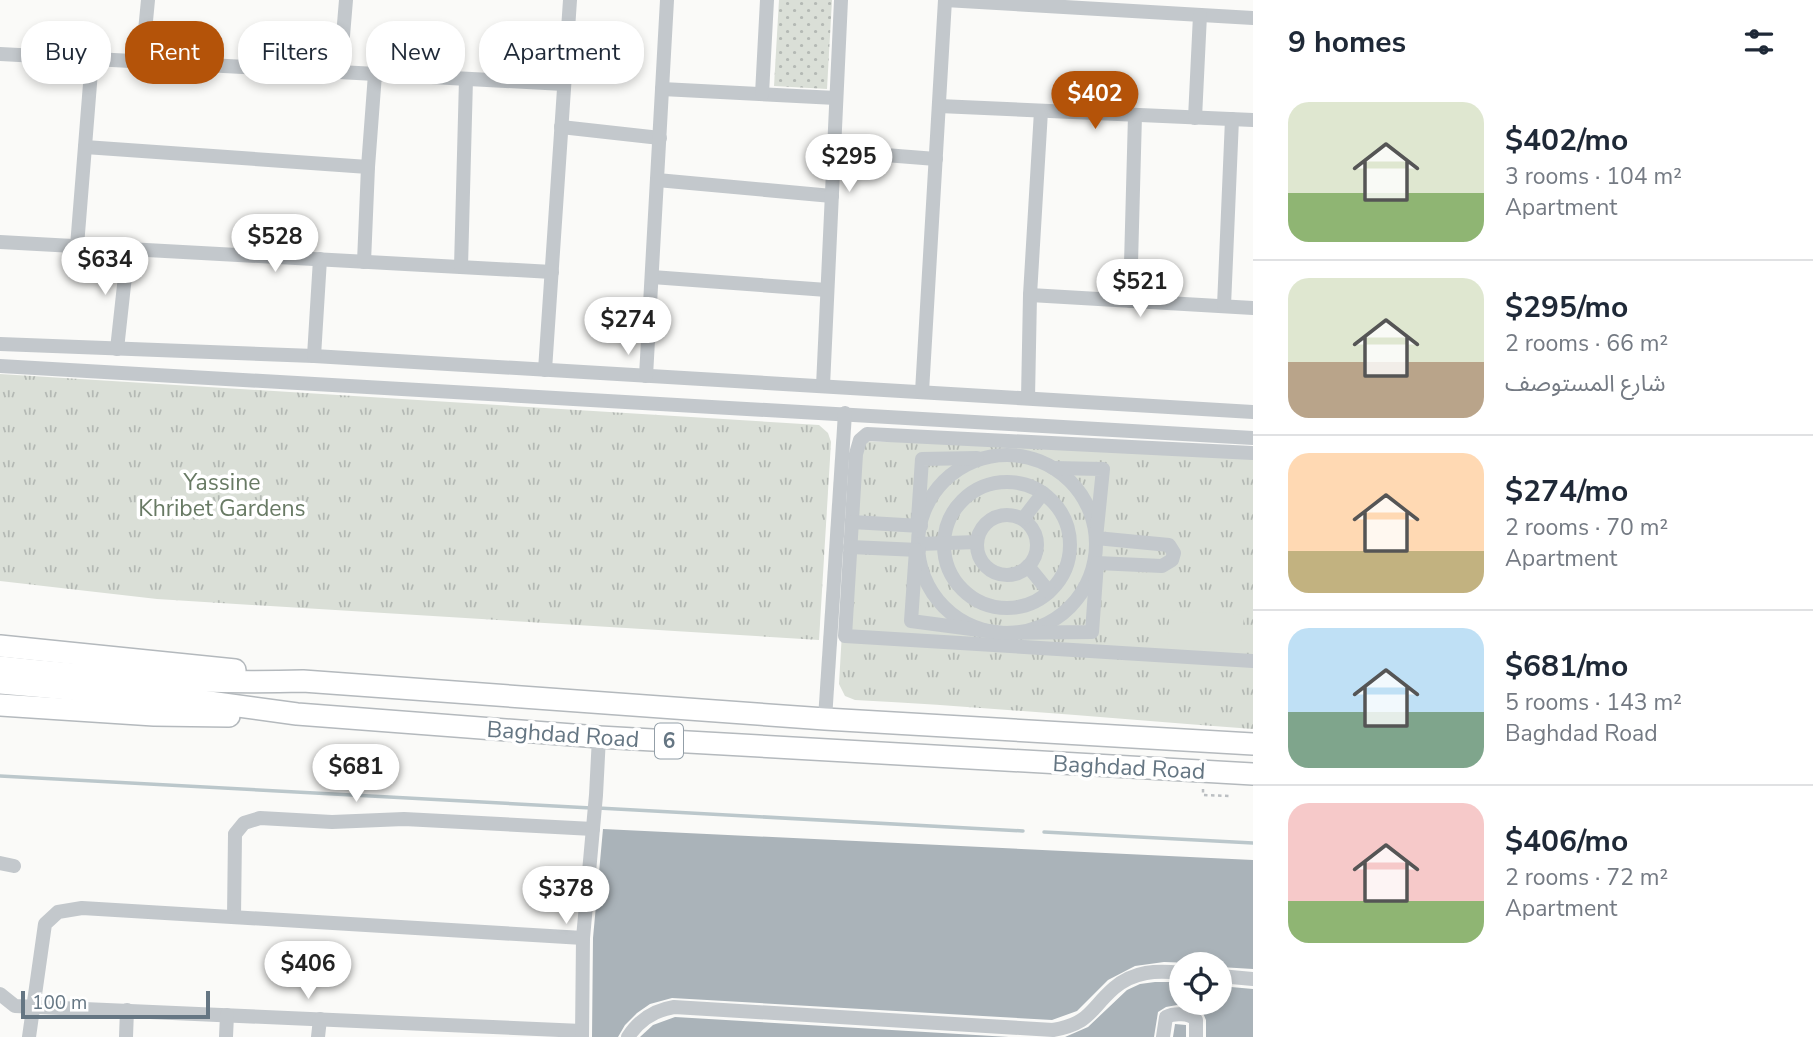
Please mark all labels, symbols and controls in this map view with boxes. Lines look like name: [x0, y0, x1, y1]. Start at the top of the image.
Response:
chip: Buy: [21, 21, 111, 84]
chip: Rent: [125, 21, 224, 84]
chip: Filters: [238, 21, 352, 84]
chip: New: [366, 21, 465, 84]
chip: Apartment: [479, 21, 644, 84]
text: 9 homes: [1288, 22, 1406, 63]
icon: filters: [1740, 23, 1778, 61]
pin: $402: [1054, 72, 1136, 131]
text: $402: [1067, 78, 1123, 109]
text: $402/mo: [1505, 120, 1628, 161]
icon: home: [1344, 130, 1428, 214]
pin: $295: [808, 134, 890, 194]
text: $295: [821, 141, 877, 172]
text: 3 rooms · 104 m²: [1505, 161, 1682, 192]
text: Apartment: [1505, 192, 1617, 223]
pin: $528: [234, 215, 316, 274]
text: $528: [247, 221, 303, 252]
pin: $634: [64, 238, 146, 297]
text: $634: [77, 244, 133, 275]
pin: $521: [1099, 260, 1181, 319]
text: $521: [1112, 266, 1168, 297]
text: $295/mo: [1505, 287, 1628, 328]
pin: $274: [587, 298, 669, 357]
text: $274: [600, 304, 656, 335]
icon: home: [1344, 306, 1428, 390]
text: 2 rooms · 66 m²: [1505, 328, 1668, 359]
text: شارع المستوصف: [1505, 368, 1666, 399]
park label: Yassine Khribet Gardens: [138, 467, 306, 524]
text: $274/mo: [1505, 471, 1628, 512]
icon: home: [1344, 481, 1428, 565]
text: 2 rooms · 70 m²: [1505, 512, 1668, 543]
text: Apartment: [1505, 543, 1617, 574]
text: $681/mo: [1505, 646, 1628, 687]
icon: home: [1344, 656, 1428, 740]
text: 5 rooms · 143 m²: [1505, 687, 1682, 718]
street label: Baghdad Road: [486, 714, 640, 755]
text: Baghdad Road: [1505, 718, 1658, 749]
road number: 6: [655, 724, 683, 758]
pin: $681: [315, 744, 397, 804]
street label: Baghdad Road: [1052, 748, 1206, 787]
text: $681: [328, 751, 384, 782]
text: $406/mo: [1505, 821, 1628, 862]
icon: home: [1344, 831, 1428, 915]
text: 2 rooms · 72 m²: [1505, 862, 1668, 893]
pin: $378: [525, 866, 607, 926]
text: $378: [538, 873, 594, 904]
text: Apartment: [1505, 893, 1617, 924]
pin: $406: [267, 942, 349, 1001]
text: $406: [280, 948, 336, 979]
map controls: [1169, 952, 1232, 1015]
button: locate: [1169, 952, 1232, 1015]
scale bar: [21, 988, 210, 1020]
text: 100 m: [32, 990, 87, 1016]

